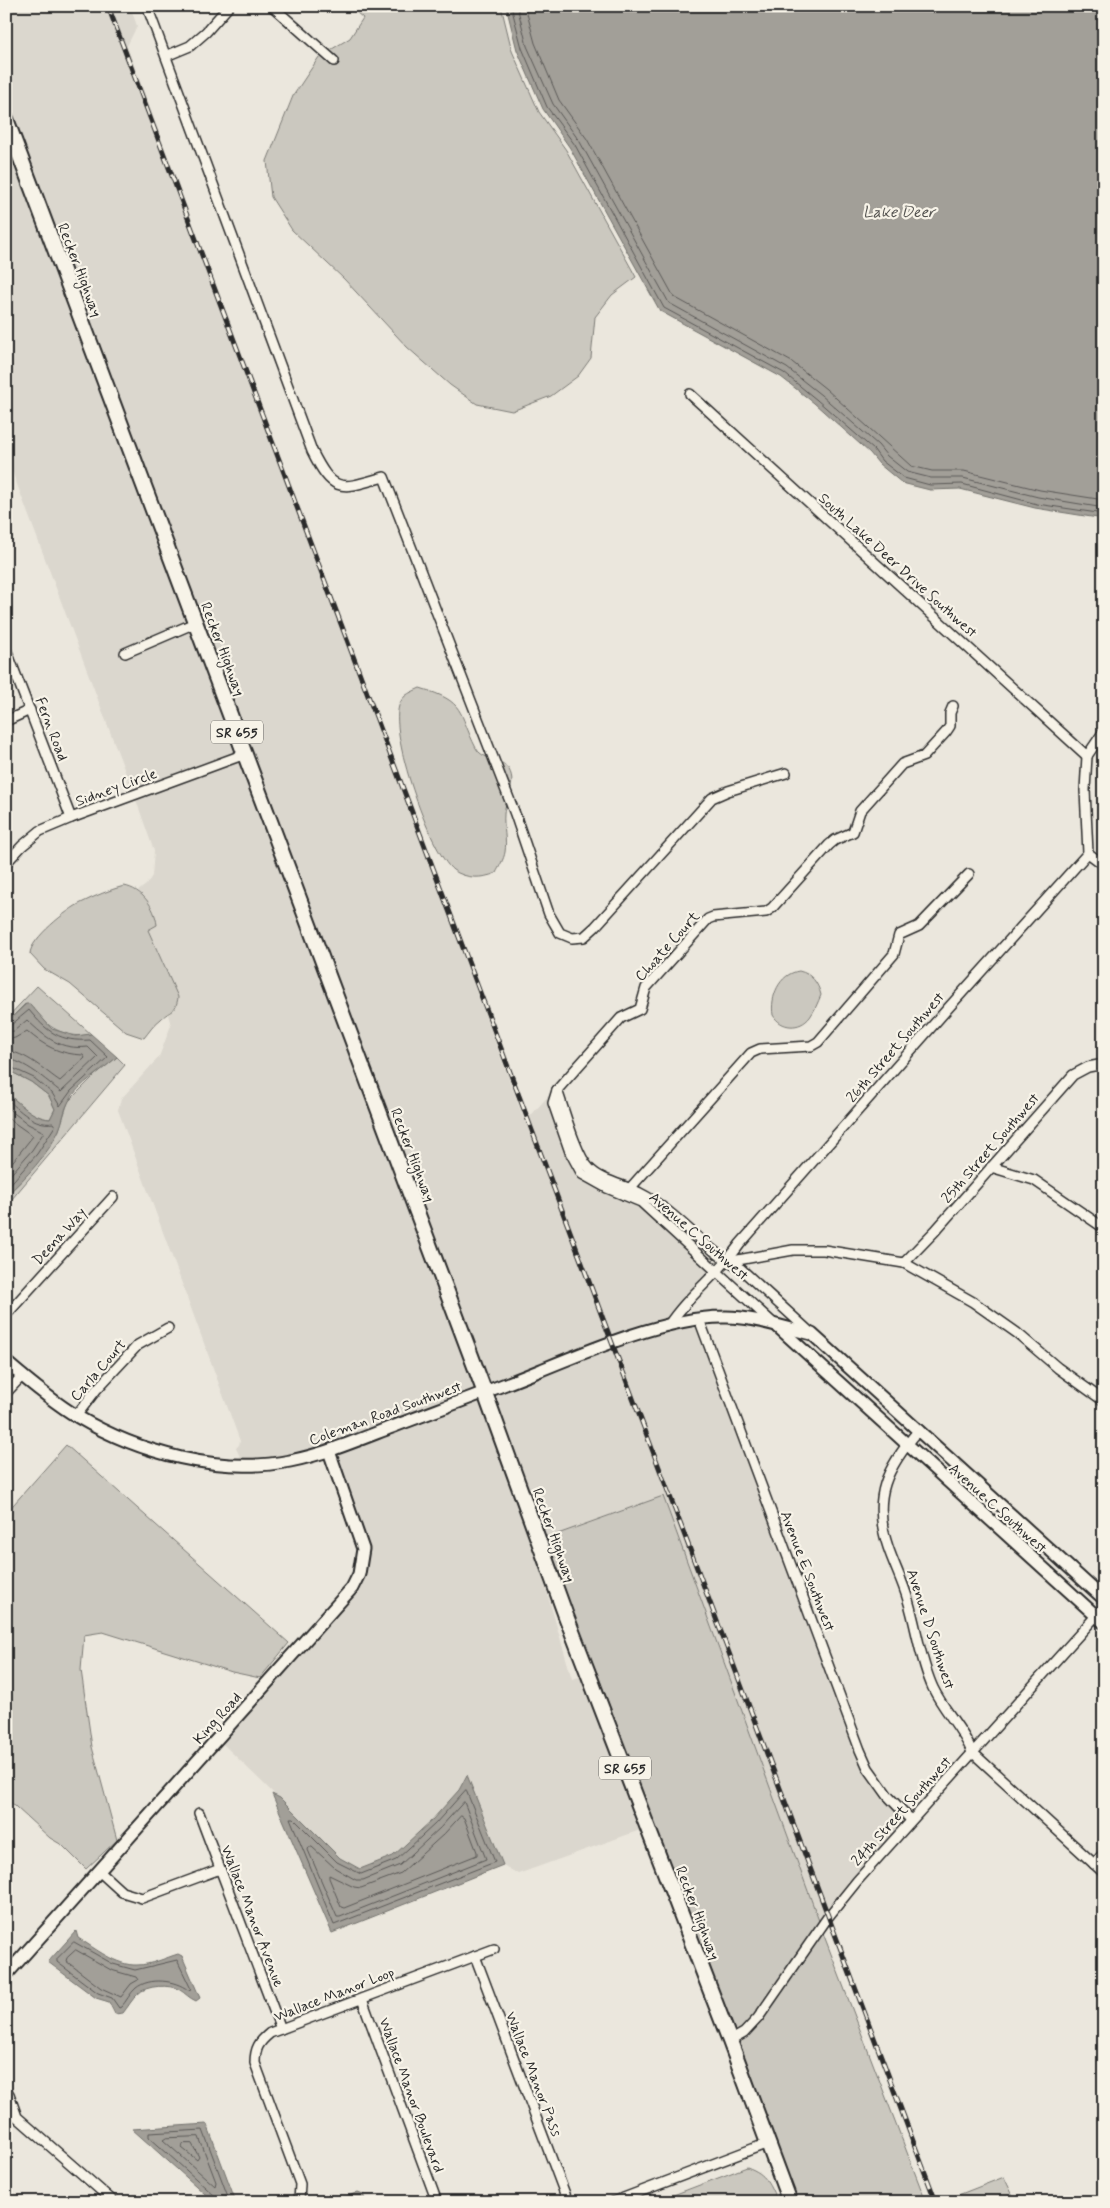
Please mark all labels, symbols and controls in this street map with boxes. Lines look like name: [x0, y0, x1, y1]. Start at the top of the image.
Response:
water label: Lake Deer: [863, 202, 937, 223]
street label: Recker Highway: [51, 221, 106, 321]
street label: South Lake Deer Drive Southwest: [814, 489, 982, 643]
street label: Recker Highway: [194, 600, 249, 700]
street label: Fern Road: [30, 695, 72, 764]
road number: SR 655: [211, 720, 263, 744]
street label: Sidney Circle: [73, 764, 160, 812]
street label: Choate Court: [631, 907, 705, 986]
street label: 26th Street Southwest: [842, 988, 950, 1107]
street label: 25th Street Southwest: [937, 1089, 1045, 1208]
street label: Recker Highway: [384, 1106, 439, 1206]
street label: Avenue C Southwest: [644, 1188, 753, 1286]
street label: Deena Way: [28, 1203, 91, 1270]
street label: Carla Court: [66, 1335, 131, 1406]
street label: Coleman Road Southwest: [306, 1377, 465, 1451]
street label: Avenue C Southwest: [944, 1459, 1051, 1559]
street label: Recker Highway: [526, 1485, 579, 1586]
street label: Avenue E Southwest: [775, 1508, 839, 1635]
street label: Avenue D Southwest: [901, 1567, 959, 1693]
street label: King Road: [189, 1688, 247, 1750]
street label: 24th Street Southwest: [847, 1752, 957, 1871]
road number: SR 655: [599, 1756, 651, 1780]
street label: Wallace Manor Avenue: [216, 1843, 288, 1990]
street label: Recker Highway: [669, 1864, 724, 1964]
street label: Wallace Manor Loop: [271, 1963, 398, 2027]
street label: Wallace Manor Pass: [500, 2009, 566, 2140]
street label: Wallace Manor Boulevard: [374, 2015, 448, 2176]

